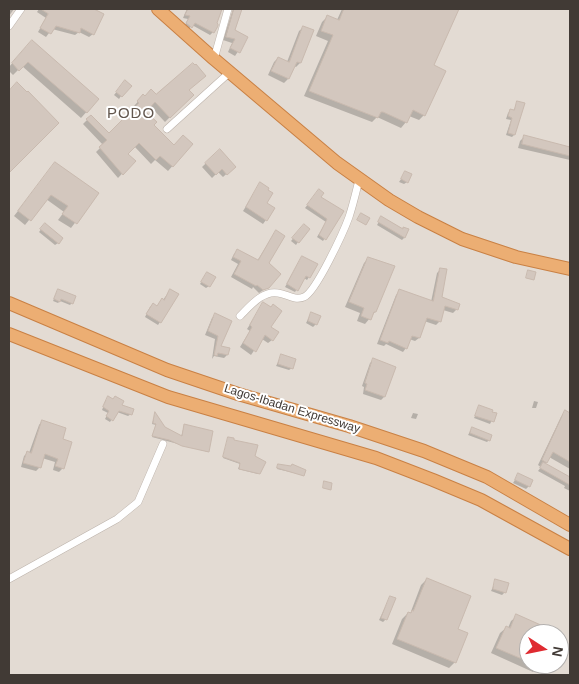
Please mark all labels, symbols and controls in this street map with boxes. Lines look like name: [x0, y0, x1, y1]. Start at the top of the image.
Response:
district label: PODO: [106, 105, 156, 123]
street label: Lagos-Ibadan Expressway: [222, 381, 362, 437]
north arrow: [519, 624, 569, 674]
text: N: [549, 645, 567, 658]

